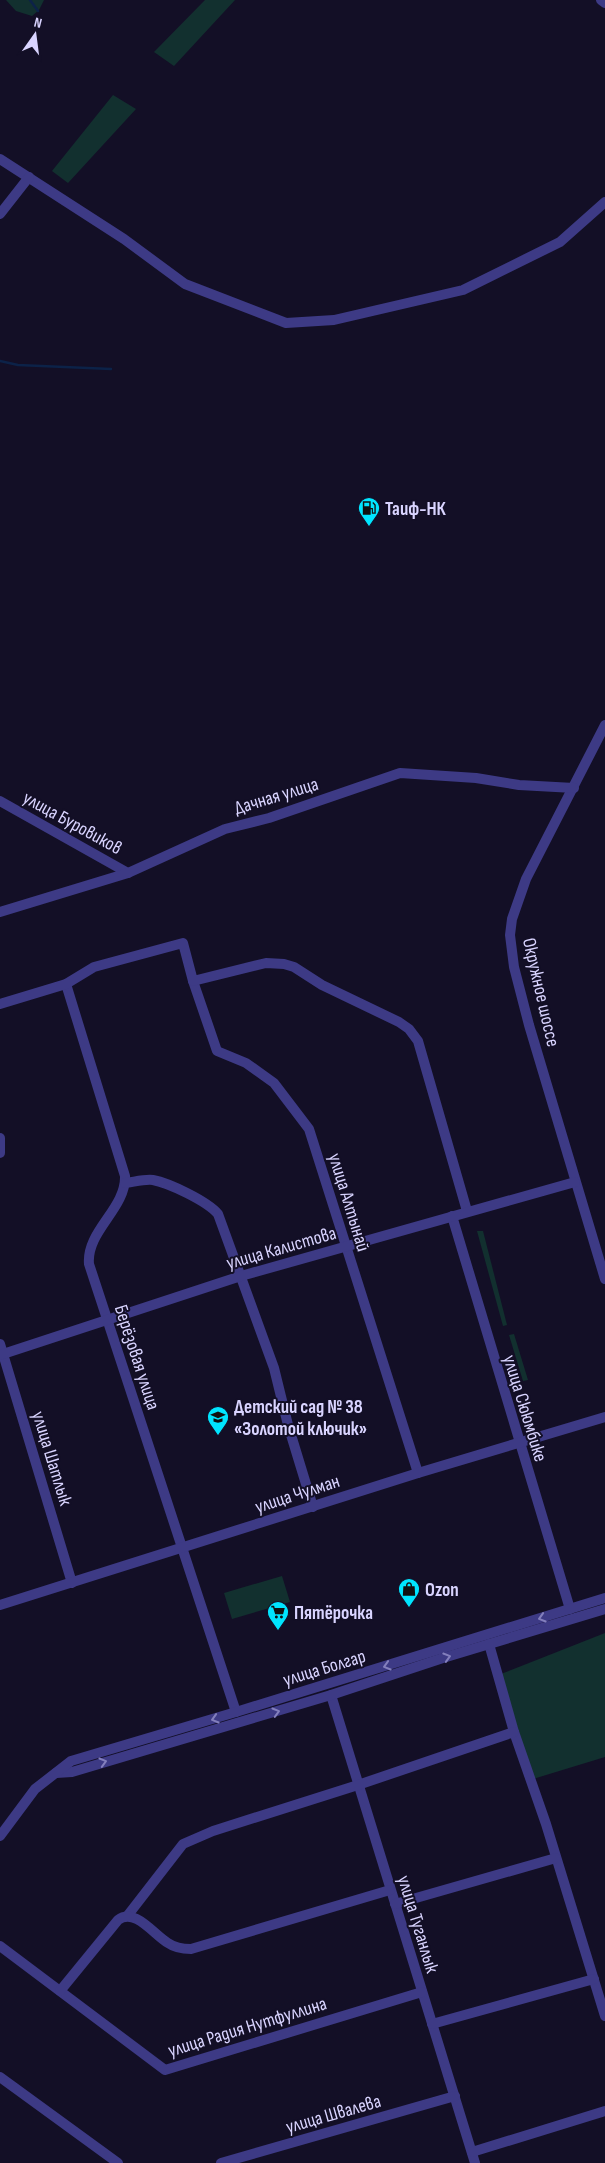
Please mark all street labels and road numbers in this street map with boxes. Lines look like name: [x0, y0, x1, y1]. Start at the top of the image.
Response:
street label: Дачная улица: [232, 773, 321, 820]
street label: улица Буровиков: [19, 787, 126, 860]
street label: Окружное шоссе: [517, 936, 564, 1049]
street label: улица Алтынай: [323, 1151, 374, 1254]
street label: улица Калистова: [224, 1222, 339, 1275]
street label: Берёзовая улица: [109, 1302, 164, 1413]
street label: улица Сююмбике: [497, 1352, 552, 1465]
street label: улица Шатлык: [26, 1409, 77, 1509]
street label: улица Чулман: [252, 1470, 343, 1519]
street label: улица Болгар: [280, 1645, 369, 1692]
street label: улица Туганлык: [392, 1873, 444, 1977]
street label: улица Радия Нутфуллина: [165, 1992, 330, 2063]
street label: улица Швалева: [283, 2090, 384, 2139]

